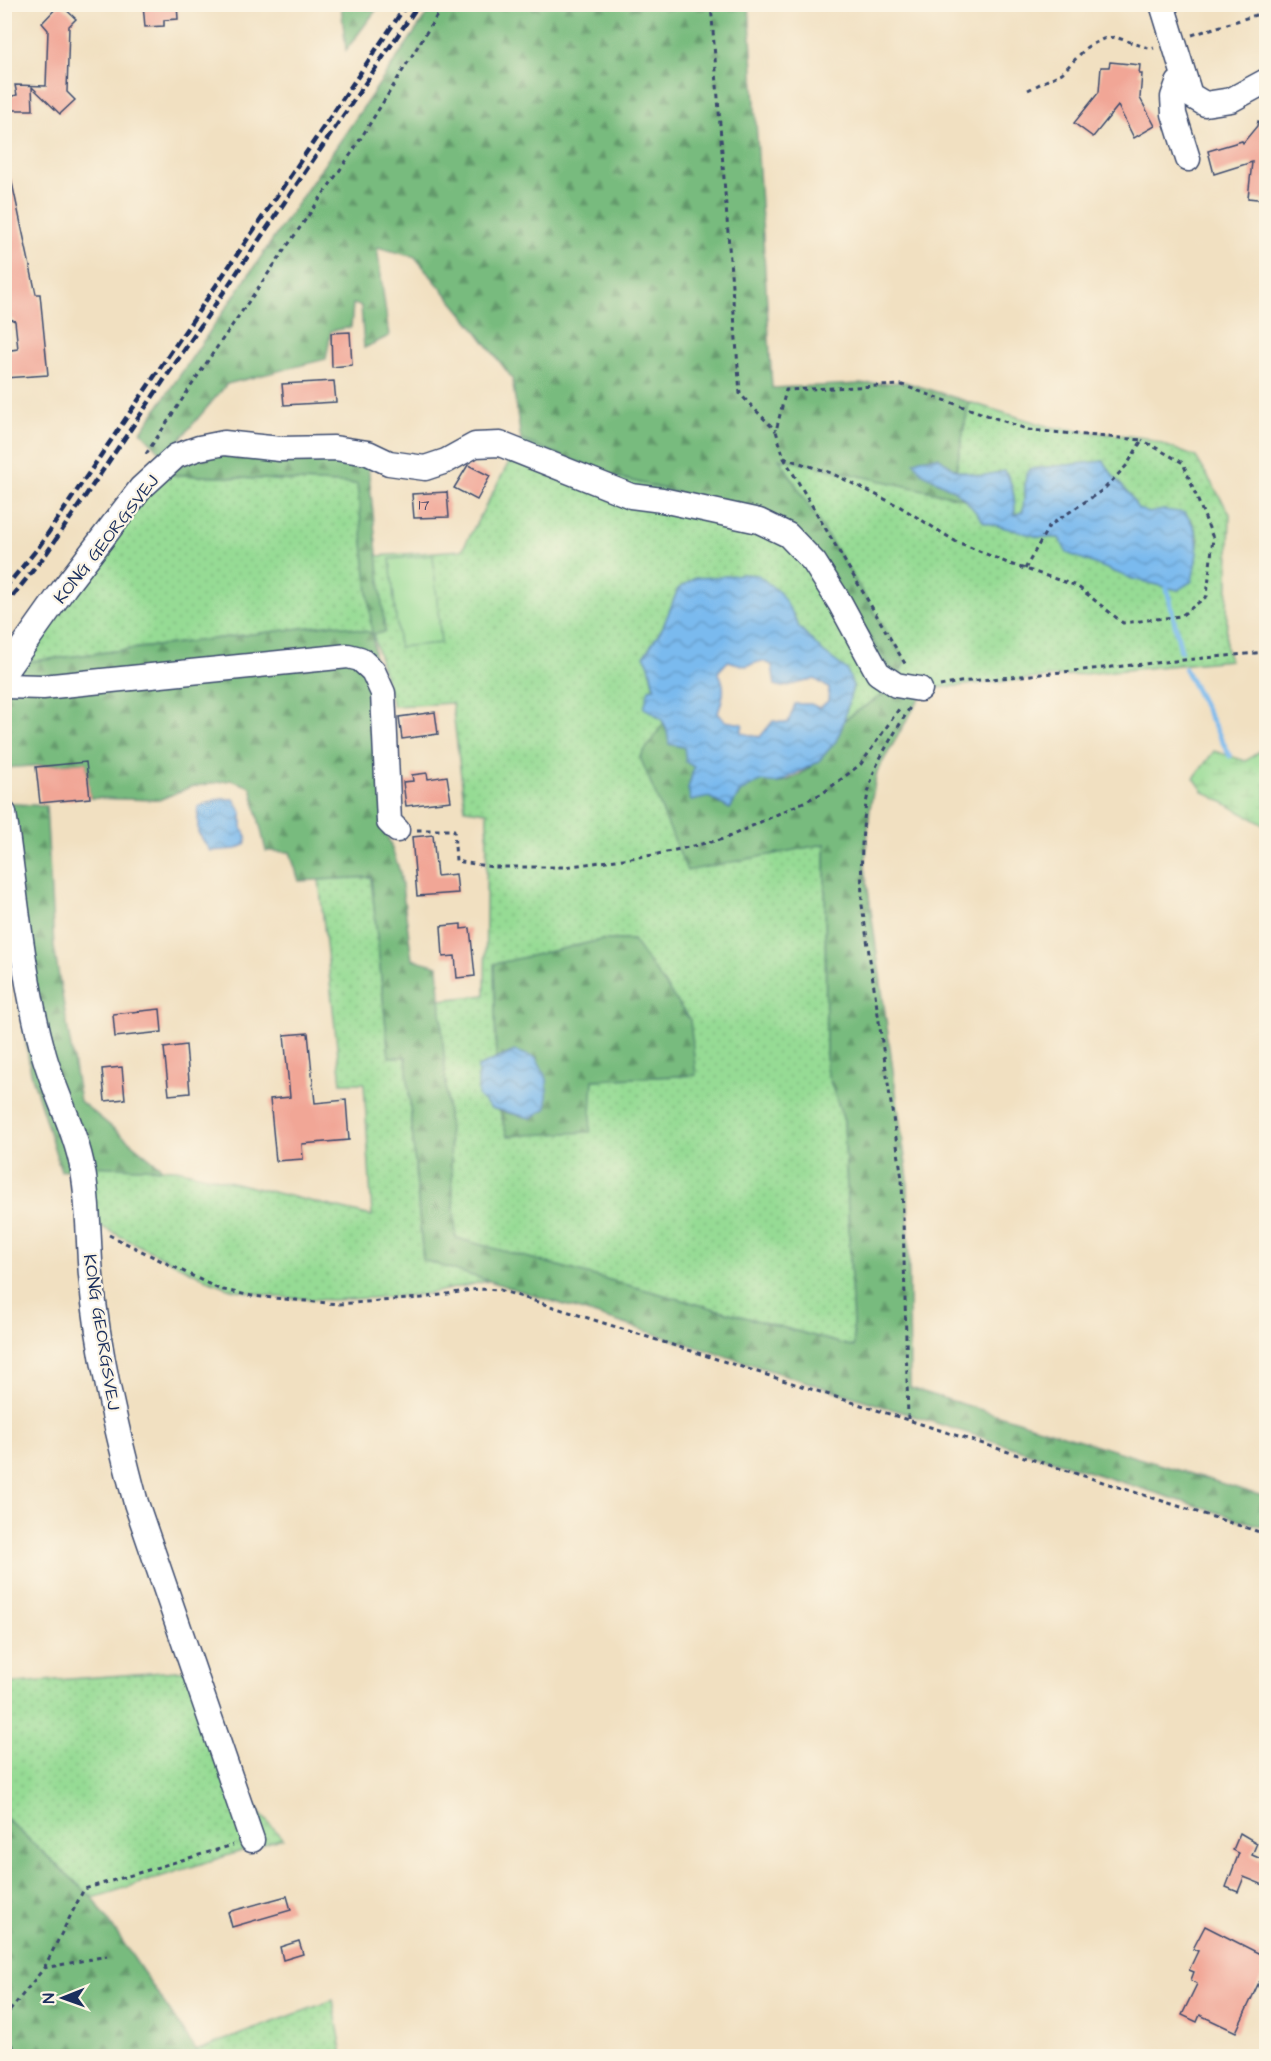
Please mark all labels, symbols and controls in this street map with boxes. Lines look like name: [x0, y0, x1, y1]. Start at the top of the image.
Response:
street label: KONG GEORGSVEJ: [48, 469, 165, 609]
house number: 17: [418, 495, 430, 516]
street label: KONG GEORGSVEJ: [77, 1252, 126, 1412]
north arrow: [33, 1968, 93, 2028]
text: N: [38, 1993, 60, 2003]

